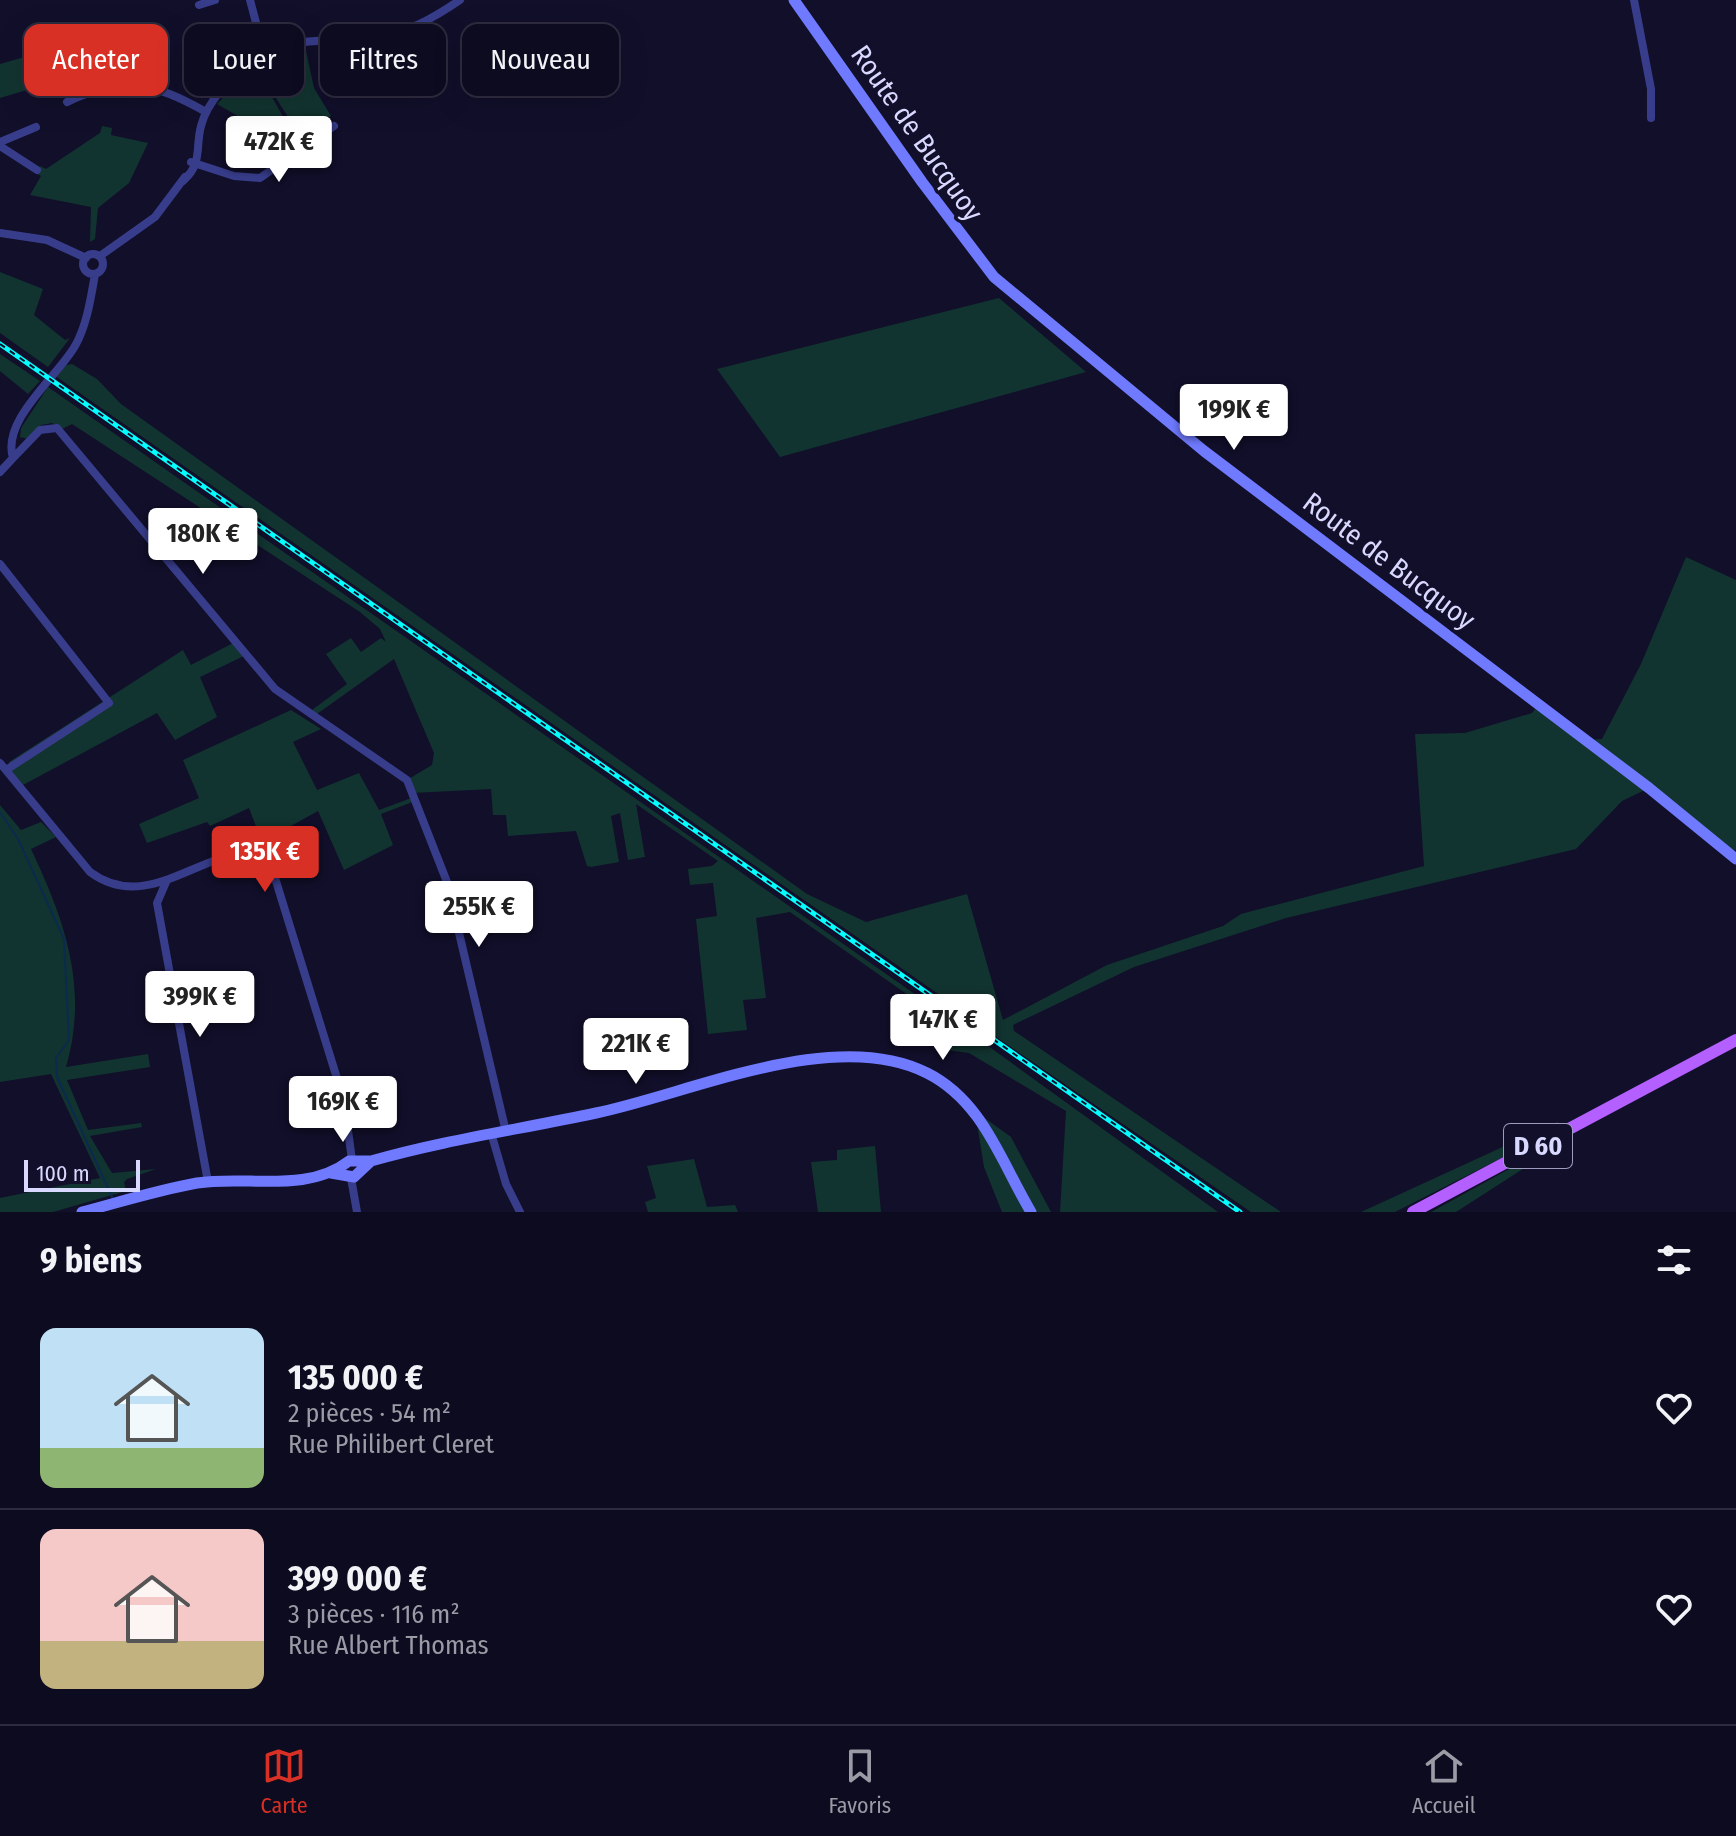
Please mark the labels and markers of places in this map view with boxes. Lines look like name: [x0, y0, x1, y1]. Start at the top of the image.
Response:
pin: 472K €: [214, 116, 344, 184]
pin: 199K €: [1169, 384, 1299, 452]
pin: 180K €: [138, 508, 268, 576]
pin: 135K €: [200, 826, 330, 894]
pin: 255K €: [414, 881, 544, 949]
pin: 399K €: [135, 971, 265, 1039]
pin: 147K €: [878, 994, 1008, 1062]
pin: 221K €: [571, 1018, 701, 1086]
pin: 169K €: [278, 1076, 408, 1144]

